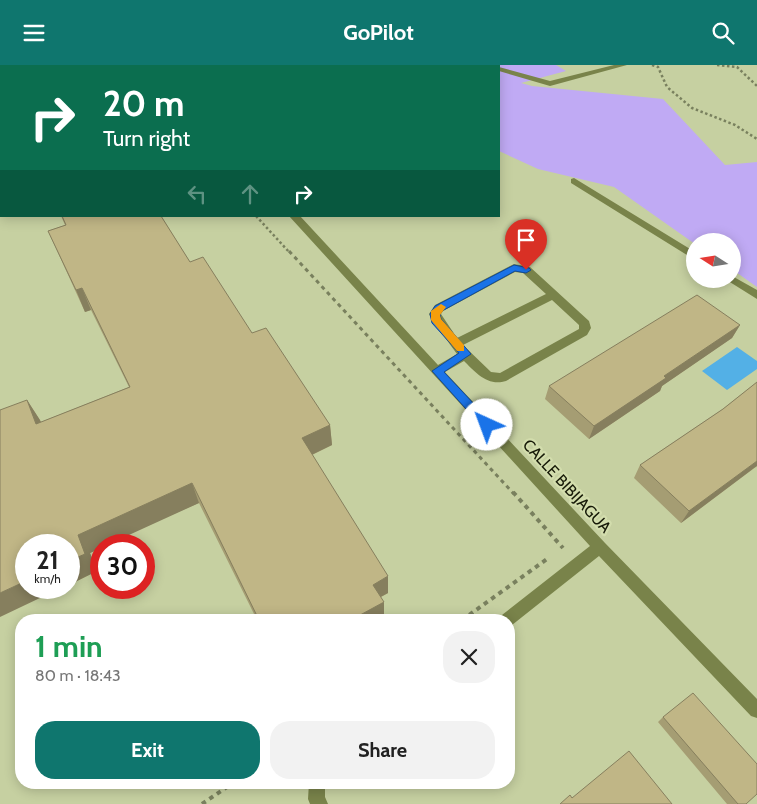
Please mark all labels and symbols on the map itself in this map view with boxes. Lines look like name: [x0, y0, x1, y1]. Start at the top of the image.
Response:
pin: [505, 219, 547, 270]
north arrow: [686, 233, 741, 287]
position arrow: [460, 398, 512, 450]
street label: CALLE BIBIJAGUA: [519, 435, 615, 537]
speed limit sign: 30: [90, 534, 155, 599]

